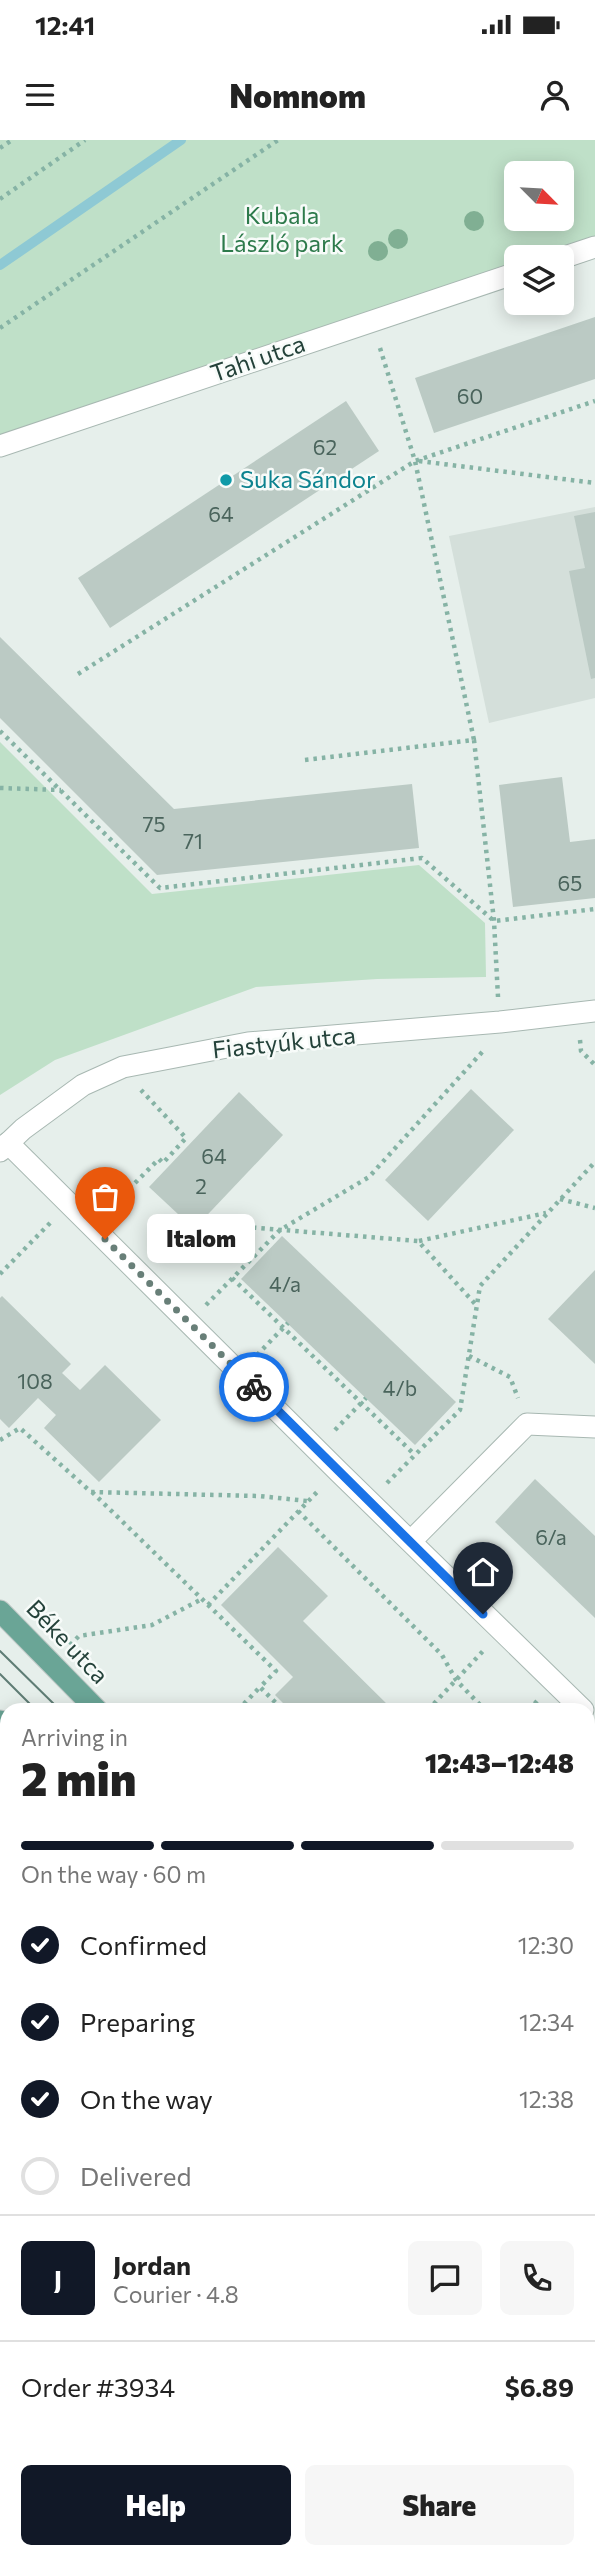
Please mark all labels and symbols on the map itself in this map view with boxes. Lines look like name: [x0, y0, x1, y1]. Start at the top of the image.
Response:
north arrow: [504, 161, 574, 231]
park label: Kubala László park: [220, 200, 344, 257]
street label: Tahi utca: [207, 328, 309, 387]
house number: 60: [457, 383, 483, 408]
house number: 62: [313, 434, 337, 459]
place label: Suka Sándor: [240, 464, 376, 493]
marker: Suka Sándor: [218, 472, 234, 488]
house number: 64: [208, 501, 234, 526]
house number: 75: [142, 811, 166, 836]
house number: 71: [183, 828, 203, 853]
house number: 65: [558, 870, 582, 895]
street label: Fiastyúk utca: [211, 1020, 357, 1063]
house number: 64: [201, 1143, 227, 1168]
pin: [75, 1167, 135, 1239]
house number: 2: [195, 1173, 207, 1198]
callout: Italom: [147, 1214, 256, 1264]
house number: 4/a: [269, 1271, 301, 1296]
courier: [219, 1352, 289, 1422]
house number: 108: [17, 1368, 53, 1393]
house number: 4/b: [383, 1375, 417, 1400]
house number: 6/a: [535, 1524, 567, 1549]
pin: [453, 1542, 513, 1614]
street label: Béke utca: [21, 1593, 115, 1689]

